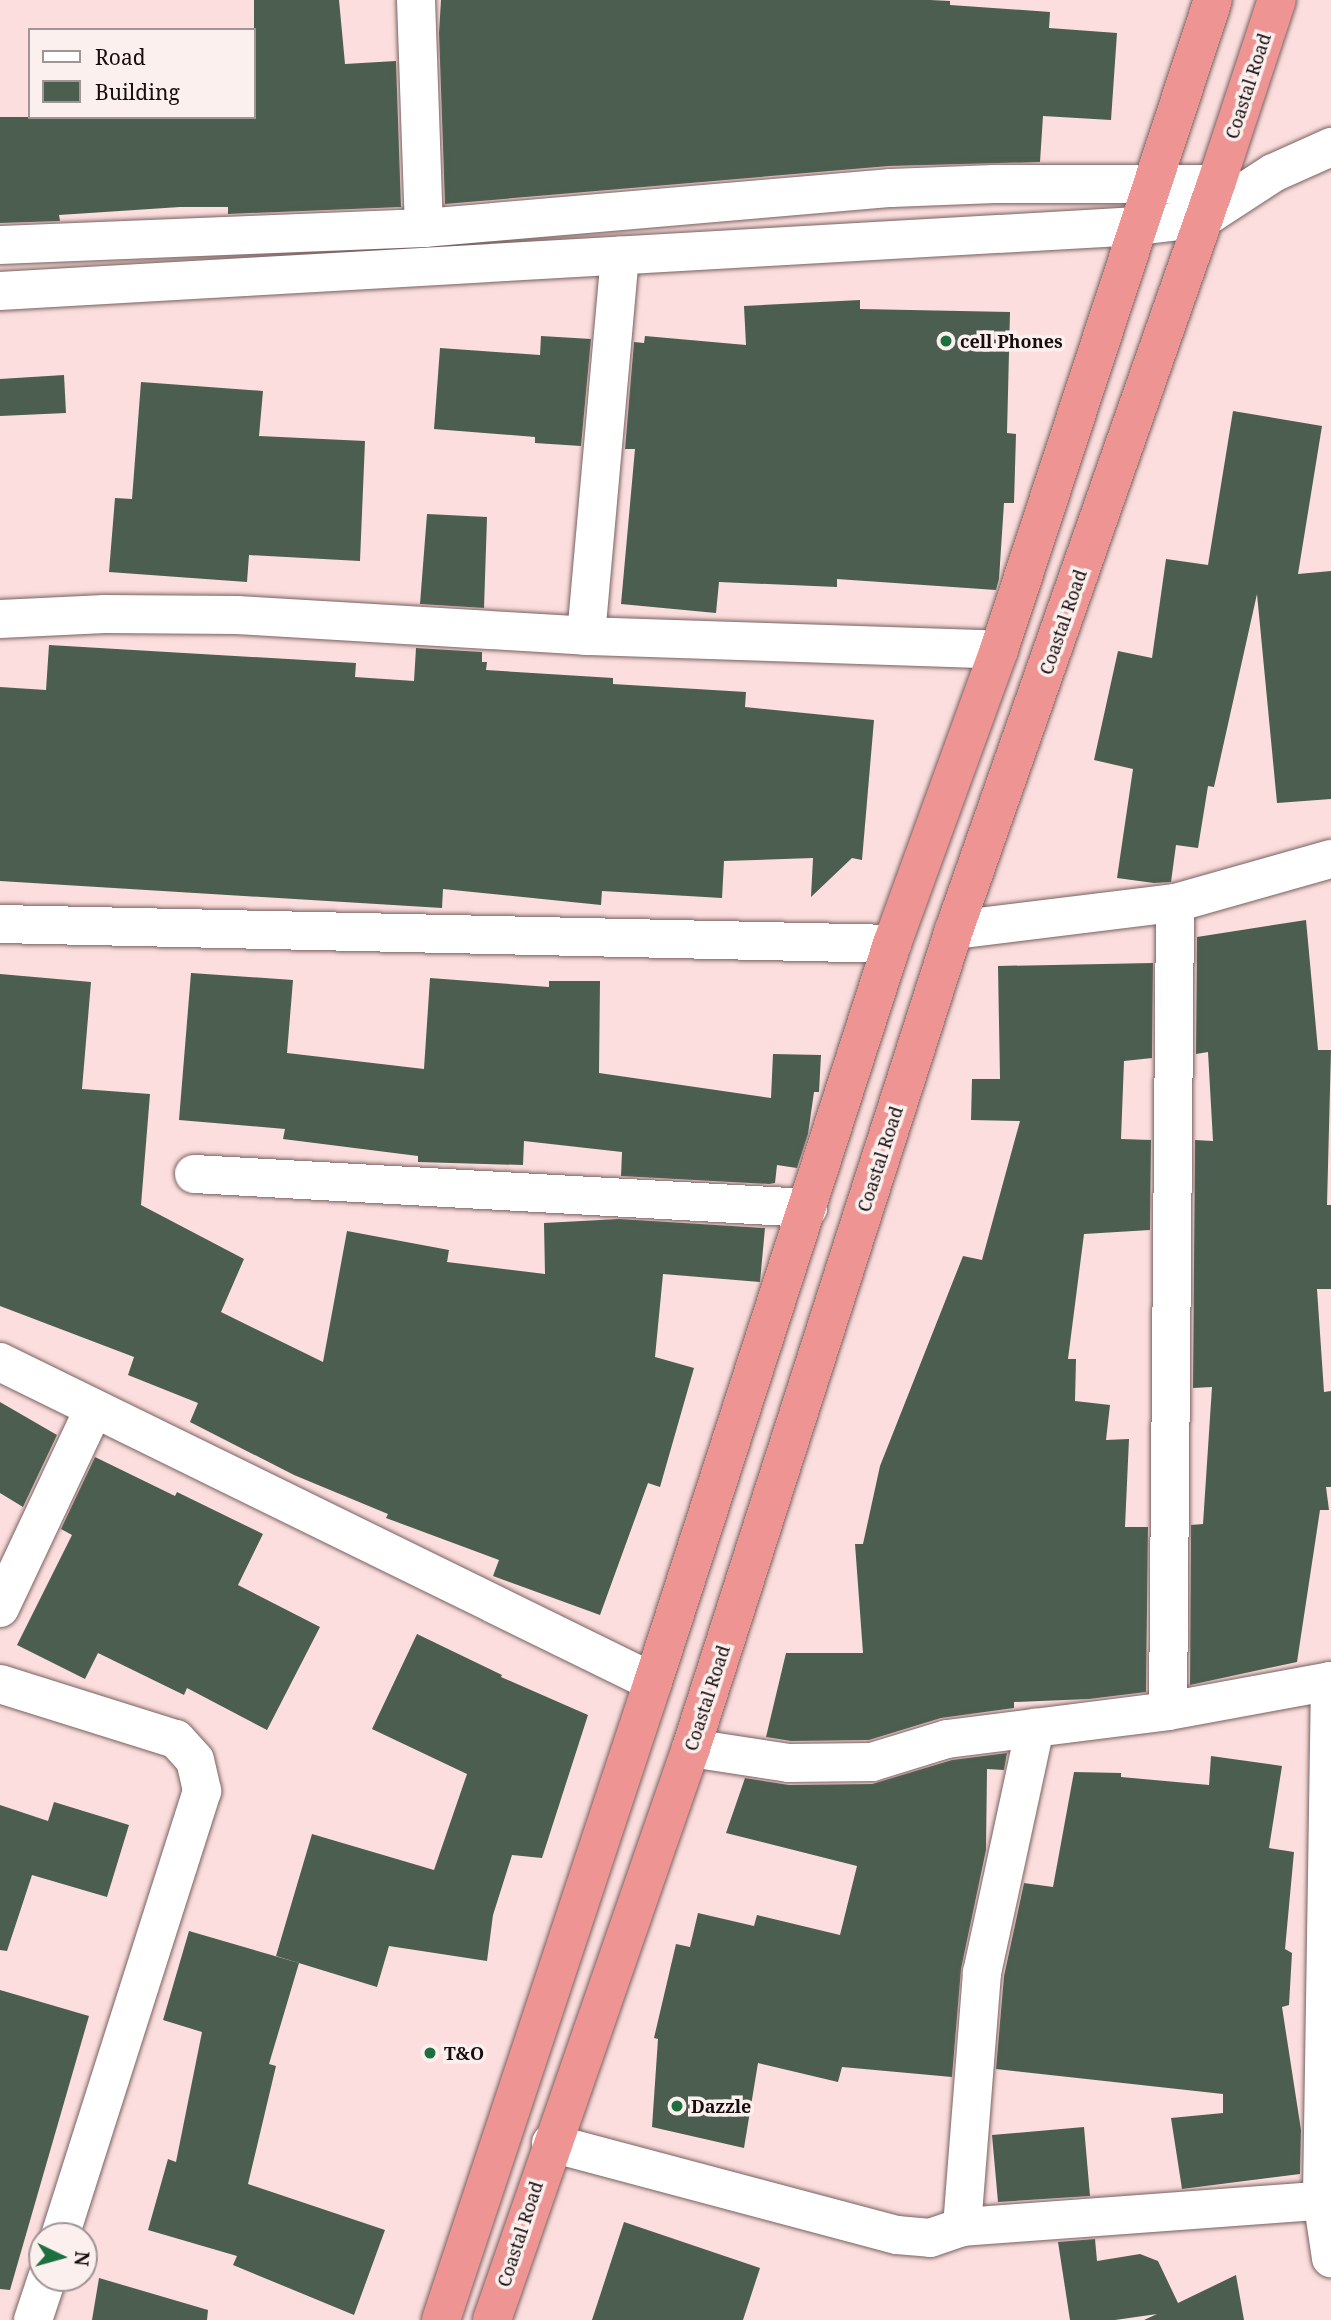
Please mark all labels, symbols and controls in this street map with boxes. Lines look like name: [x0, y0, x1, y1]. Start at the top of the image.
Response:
legend: [28, 28, 256, 119]
street label: Coastal Road: [1221, 30, 1275, 142]
text: Road: [95, 43, 146, 71]
text: Building: [95, 78, 180, 106]
place label: cell Phones: [960, 330, 1063, 352]
marker: cell Phones: [938, 333, 954, 349]
street label: Coastal Road: [1035, 567, 1091, 677]
street label: Coastal Road: [853, 1103, 907, 1215]
street label: Coastal Road: [680, 1642, 734, 1754]
place label: T&O: [444, 2042, 484, 2064]
marker: T&O: [422, 2045, 438, 2061]
place label: Dazzle: [691, 2095, 751, 2117]
marker: Dazzle: [669, 2098, 685, 2114]
street label: Coastal Road: [493, 2178, 547, 2290]
north arrow: [28, 2222, 98, 2292]
text: N: [68, 2250, 96, 2267]

